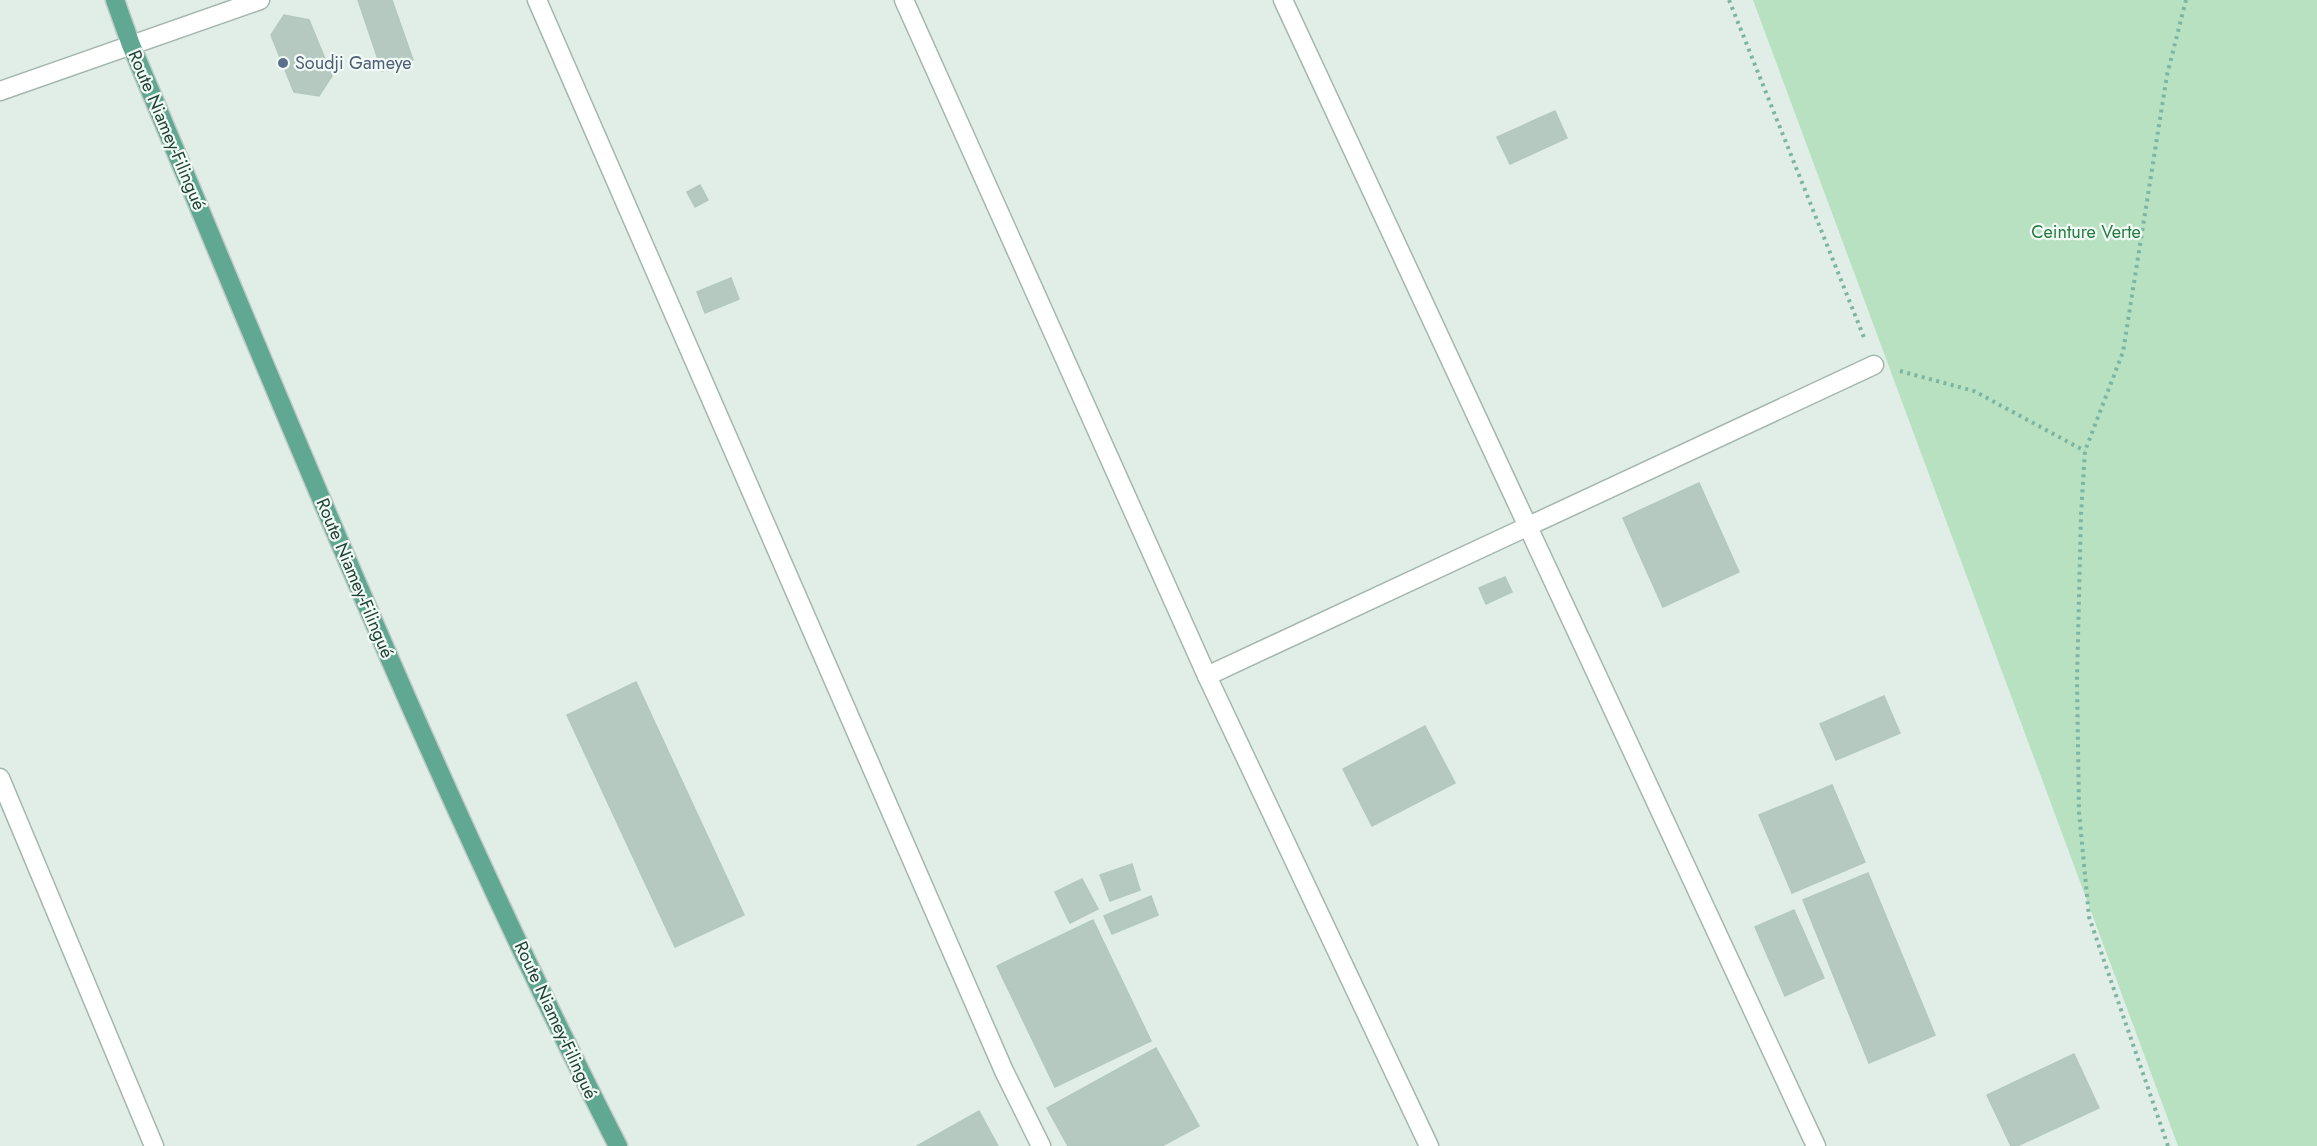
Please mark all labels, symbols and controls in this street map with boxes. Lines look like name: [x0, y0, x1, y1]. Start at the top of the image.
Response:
street label: Route Niamey-Filingué: [122, 46, 212, 214]
place label: Soudji Gameye: [295, 50, 412, 76]
marker: Soudji Gameye: [276, 56, 290, 70]
park label: Ceinture Verte: [2031, 219, 2141, 245]
street label: Route Niamey-Filingué: [310, 494, 400, 662]
street label: Route Niamey-Filingué: [508, 937, 604, 1103]

